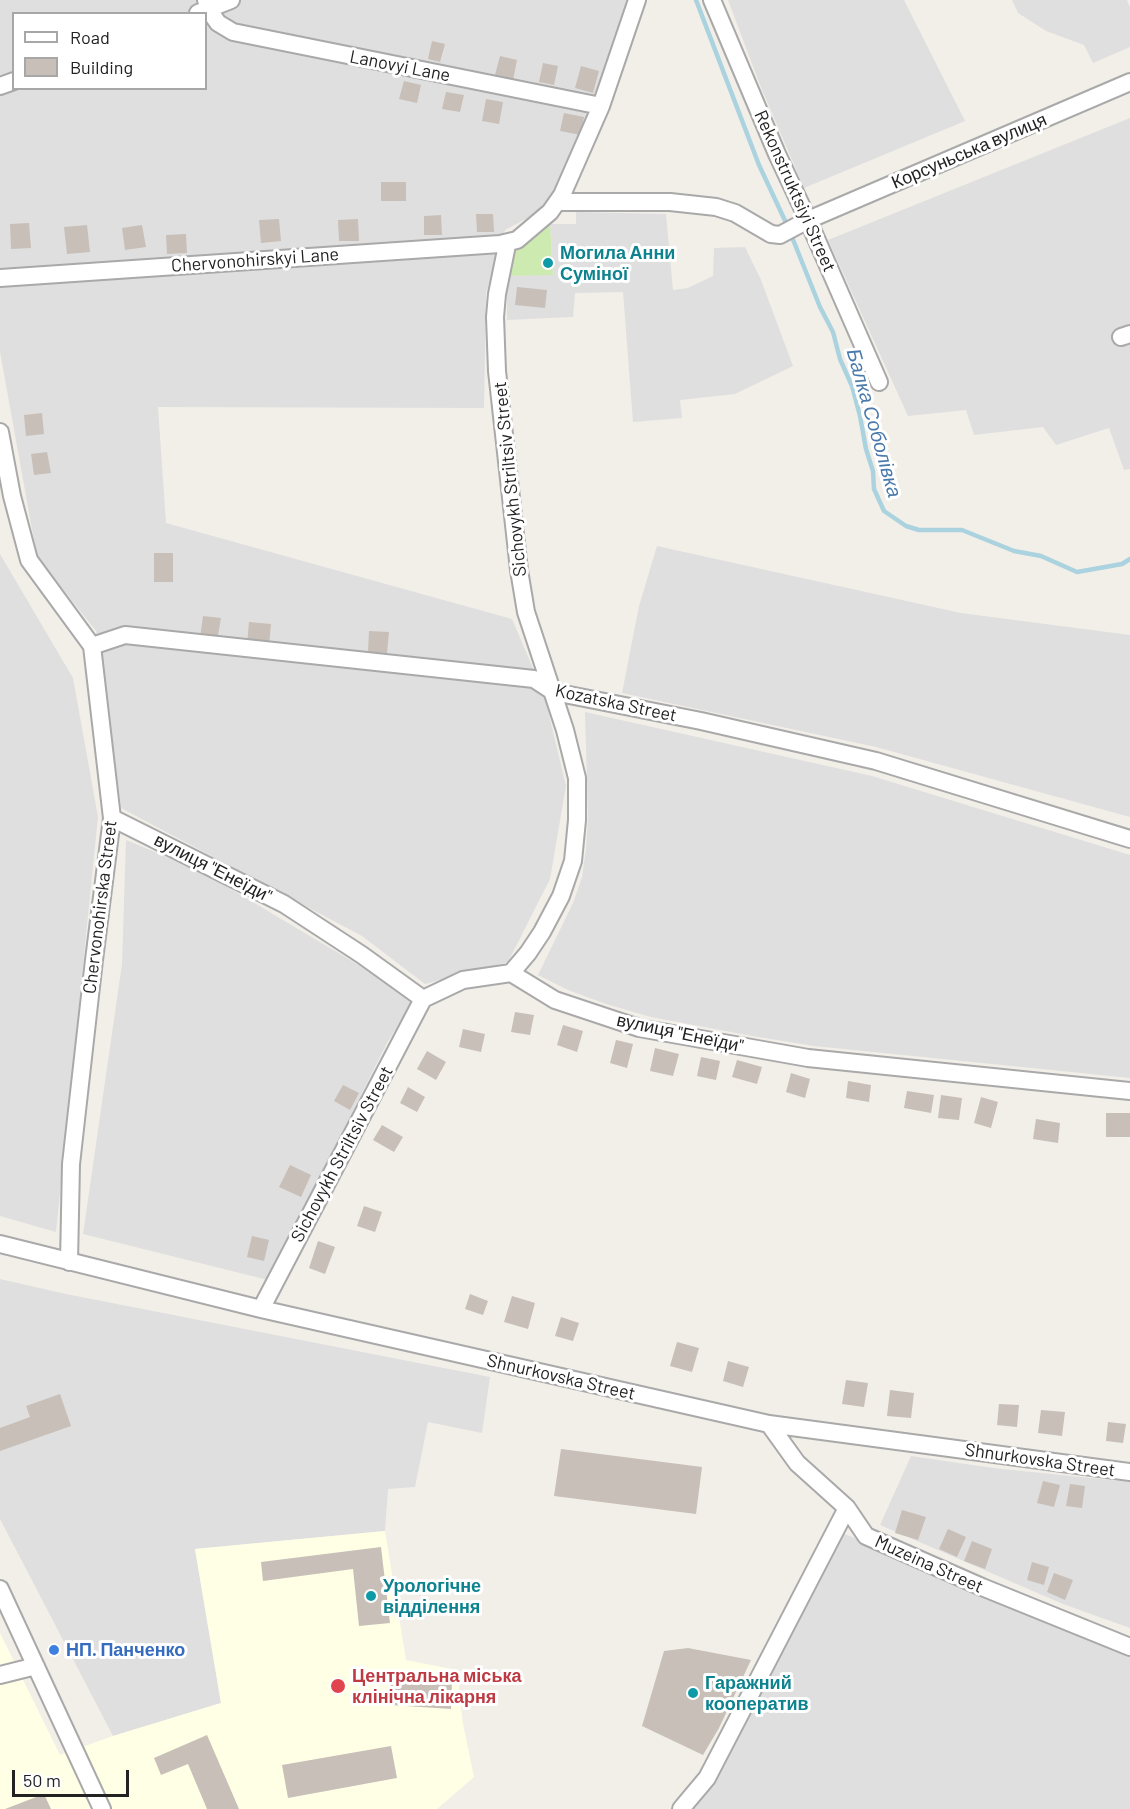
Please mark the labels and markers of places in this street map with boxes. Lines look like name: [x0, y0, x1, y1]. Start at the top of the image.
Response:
place label: Могила Анни Суміної: [560, 242, 675, 284]
marker: Могила Анни Суміної: [541, 256, 555, 270]
place label: Урологічне відділення: [383, 1575, 481, 1618]
marker: Урологічне відділення: [364, 1589, 378, 1603]
place label: НП. Панченко: [66, 1639, 185, 1661]
marker: НП. Панченко: [47, 1643, 61, 1657]
place label: Центральна міська клінічна лікарня: [352, 1665, 521, 1708]
place label: Гаражний кооператив: [705, 1672, 809, 1714]
marker: Центральна міська клінічна лікарня: [329, 1677, 347, 1695]
marker: Гаражний кооператив: [686, 1686, 700, 1700]

